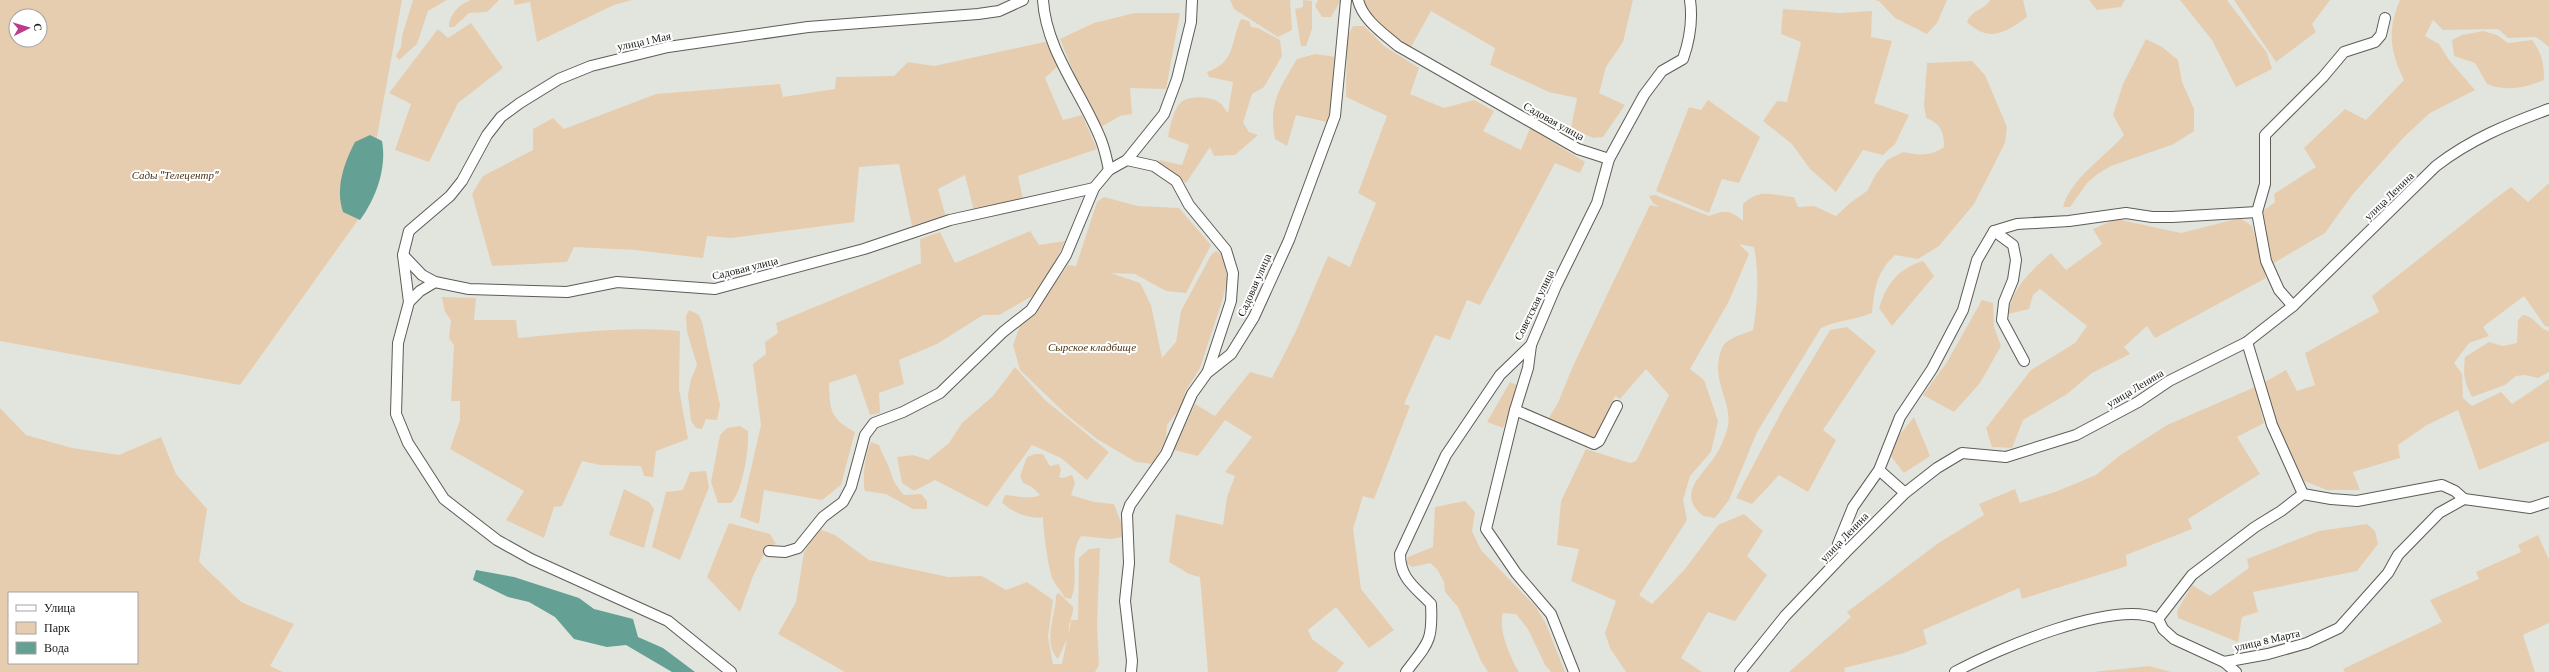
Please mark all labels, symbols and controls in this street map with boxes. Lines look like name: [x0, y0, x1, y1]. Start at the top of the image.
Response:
north arrow: [8, 8, 48, 48]
text: С: [32, 23, 44, 32]
street label: улица 1 Мая: [616, 29, 672, 53]
street label: Садовая улица: [1522, 99, 1587, 143]
park label: Сады "Телецентр": [132, 169, 219, 181]
street label: улица Ленина: [2362, 169, 2416, 223]
street label: Садовая улица: [1235, 252, 1273, 318]
street label: Садовая улица: [711, 254, 779, 282]
street label: Советская улица: [1512, 268, 1556, 342]
park label: Сырское кладбище: [1048, 341, 1136, 353]
street label: улица Ленина: [2104, 366, 2166, 410]
street label: улица Ленина: [1817, 510, 1871, 564]
legend: [8, 592, 138, 664]
text: Улица: [44, 601, 76, 615]
text: Парк: [44, 621, 70, 635]
street label: улица 8 Марта: [2233, 627, 2301, 653]
text: Вода: [44, 641, 70, 655]

